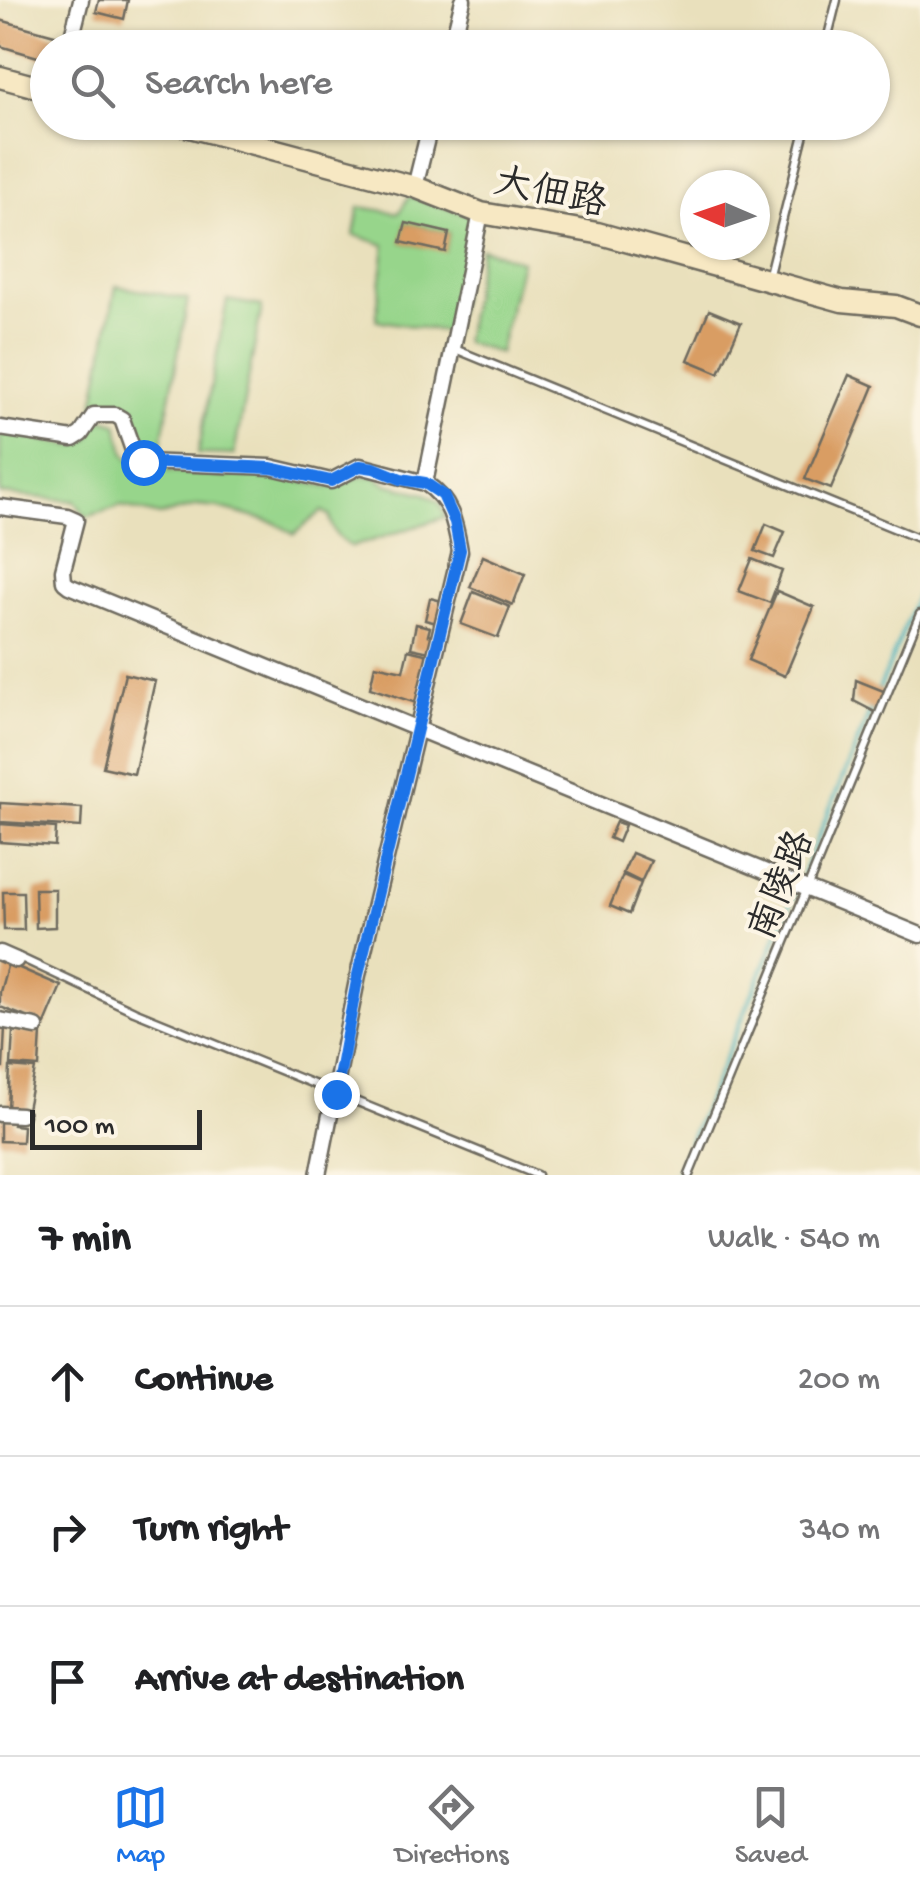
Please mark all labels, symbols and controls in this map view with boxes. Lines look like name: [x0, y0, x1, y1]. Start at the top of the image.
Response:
search box: [30, 30, 890, 140]
icon: search: [65, 58, 120, 113]
text: Search here: [145, 63, 332, 107]
street label: 大佃路: [489, 160, 611, 229]
north arrow: [680, 170, 770, 260]
route start: [121, 440, 167, 486]
street label: 南陵路: [740, 824, 826, 947]
route end: [314, 1072, 360, 1118]
scale bar: [30, 1105, 202, 1150]
text: 100 m: [45, 1111, 115, 1144]
text: 7 min: [40, 1216, 131, 1265]
text: Walk · 540 m: [708, 1221, 880, 1259]
icon: ahead: [40, 1354, 95, 1409]
text: Continue: [135, 1359, 273, 1403]
text: 200 m: [798, 1362, 880, 1400]
icon: right: [40, 1504, 95, 1559]
text: Turn right: [135, 1509, 287, 1553]
text: 340 m: [800, 1512, 880, 1550]
icon: arrive: [40, 1654, 95, 1709]
text: Arrive at destination: [135, 1659, 464, 1703]
tab: Map: [113, 1780, 168, 1873]
tab: Directions: [395, 1780, 509, 1873]
tab: Saved: [735, 1780, 807, 1873]

